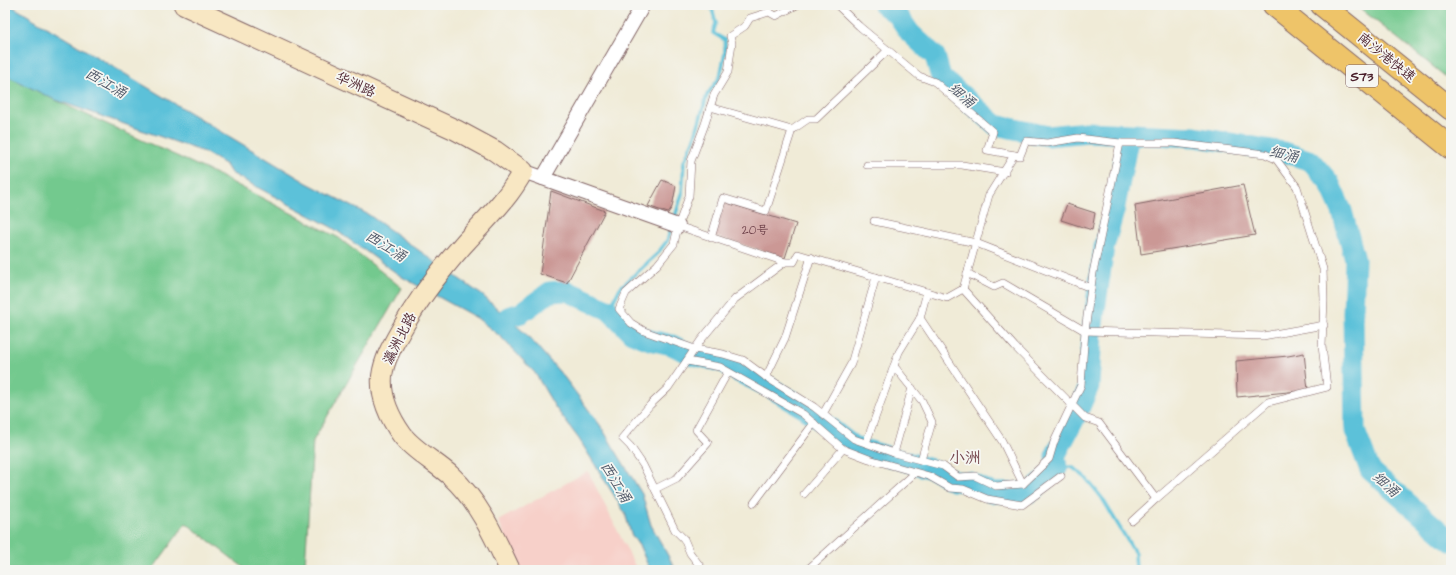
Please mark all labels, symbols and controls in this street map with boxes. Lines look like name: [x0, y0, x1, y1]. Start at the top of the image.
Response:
street label: 南沙港快速: [1353, 28, 1420, 88]
water label: 西江涌: [81, 63, 131, 104]
road number: S73: [1346, 65, 1378, 87]
street label: 华洲路: [332, 67, 379, 103]
water label: 细涌: [943, 78, 981, 114]
water label: 细涌: [1267, 141, 1302, 169]
house number: 20号: [742, 222, 768, 239]
water label: 西江涌: [361, 226, 411, 268]
street label: 瀛洲北路: [378, 309, 422, 368]
district label: 小洲: [949, 447, 981, 469]
water label: 西江涌: [595, 458, 637, 508]
water label: 细涌: [1367, 467, 1405, 503]

